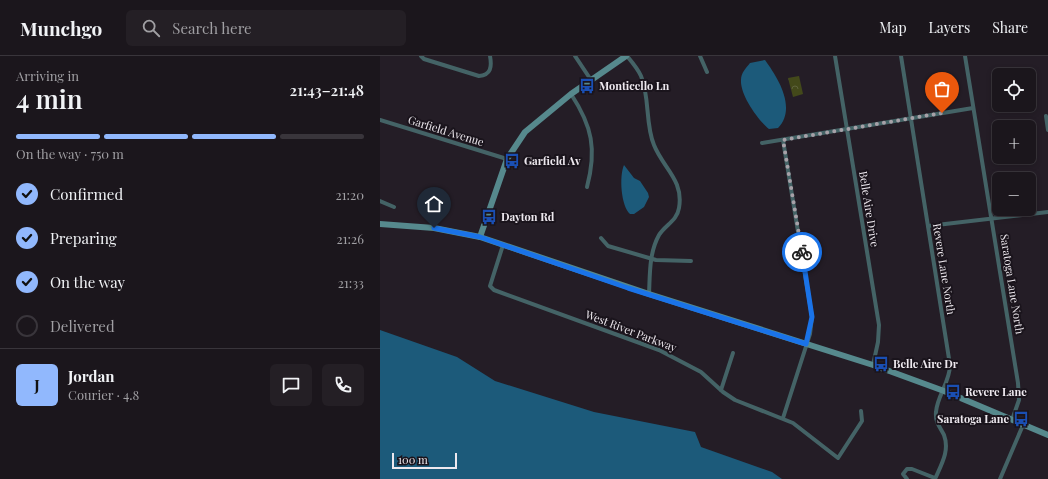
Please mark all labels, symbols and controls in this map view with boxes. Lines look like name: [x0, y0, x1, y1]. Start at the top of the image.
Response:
search box: [126, 10, 406, 46]
text: Munchgo: [20, 15, 102, 41]
icon: search: [140, 17, 162, 39]
text: Search here: [172, 18, 252, 38]
text: Map: [879, 18, 907, 37]
text: Layers: [929, 18, 970, 37]
text: Share: [992, 18, 1028, 37]
text: Arriving in: [16, 67, 79, 84]
map controls: [992, 68, 1036, 216]
button: locate: [992, 68, 1036, 112]
pin: [925, 72, 959, 113]
bus stop icon: Monticello Ln: [578, 77, 596, 95]
place label: Monticello Ln: [599, 78, 670, 93]
icon: bag: [931, 78, 953, 100]
text: 21:43–21:48: [290, 80, 364, 100]
text: 4 min: [16, 81, 83, 116]
street label: Garfield Avenue: [406, 112, 486, 149]
button: +: [992, 120, 1036, 164]
text: On the way · 750 m: [16, 145, 124, 162]
bus stop icon: Garfield Av: [503, 152, 521, 170]
place label: Garfield Av: [524, 153, 581, 168]
street label: Belle Aire Drive: [856, 170, 883, 248]
button: −: [992, 172, 1036, 216]
icon: check: [16, 183, 38, 205]
text: Confirmed: [50, 184, 123, 204]
text: 21:20: [335, 186, 364, 203]
pin: [417, 187, 451, 228]
icon: home: [423, 193, 445, 215]
bus stop icon: Dayton Rd: [480, 208, 498, 226]
place label: Dayton Rd: [501, 209, 555, 224]
street label: Revere Lane North: [930, 222, 959, 316]
icon: check: [16, 227, 38, 249]
text: Preparing: [50, 228, 117, 248]
text: 21:26: [337, 230, 364, 247]
courier: [782, 232, 822, 272]
street label: Saratoga Lane North: [997, 233, 1028, 336]
icon: bike: [791, 241, 813, 263]
icon: check: [16, 271, 38, 293]
text: On the way: [50, 272, 125, 292]
text: 21:33: [338, 274, 364, 291]
street label: West River Parkway: [582, 306, 679, 355]
text: Delivered: [50, 316, 115, 336]
bus stop icon: Belle Aire Dr: [872, 355, 890, 373]
place label: Belle Aire Dr: [893, 356, 959, 371]
button: chat: [270, 364, 312, 406]
button: phone: [322, 364, 364, 406]
text: Jordan: [68, 366, 114, 386]
text: J: [34, 375, 40, 395]
bus stop icon: Revere Lane: [944, 383, 962, 401]
place label: Revere Lane: [965, 384, 1027, 399]
text: Courier · 4.8: [68, 386, 139, 403]
bus stop icon: Saratoga Lane: [1012, 410, 1030, 428]
place label: Saratoga Lane: [937, 411, 1009, 426]
scale bar: [392, 451, 457, 470]
text: 100 m: [398, 452, 428, 467]

